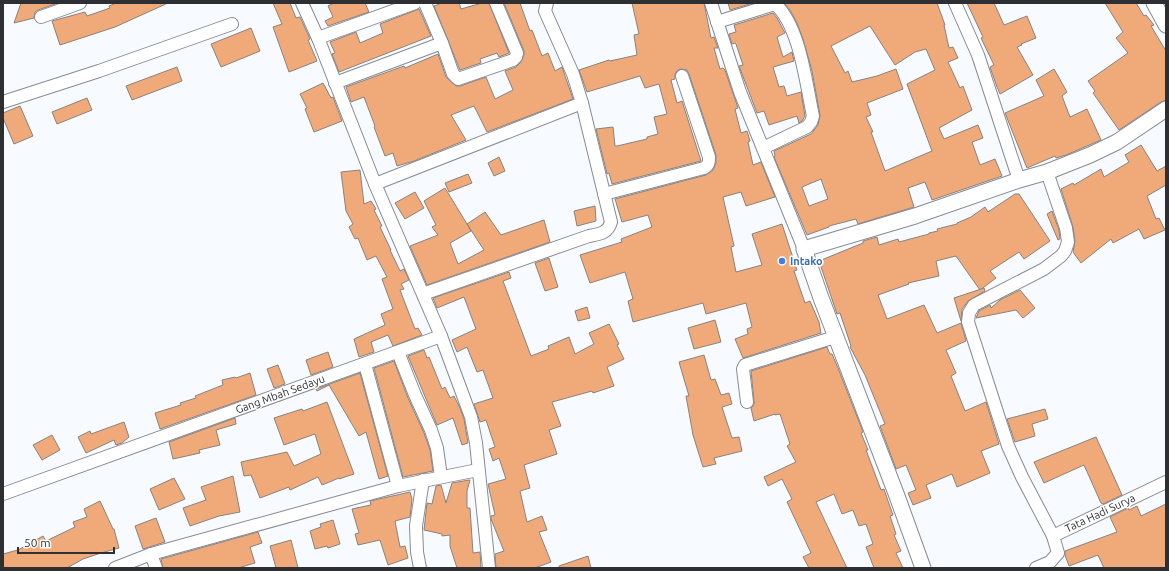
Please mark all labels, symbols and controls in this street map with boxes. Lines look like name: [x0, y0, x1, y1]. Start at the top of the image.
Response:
place label: Intako: [790, 255, 823, 267]
marker: Intako: [777, 256, 787, 266]
street label: Gang Mbah Sedayu: [234, 372, 326, 416]
street label: Tata Hadi Surya: [1063, 491, 1137, 535]
scale bar: [18, 529, 114, 555]
text: 50 m: [24, 536, 51, 549]

